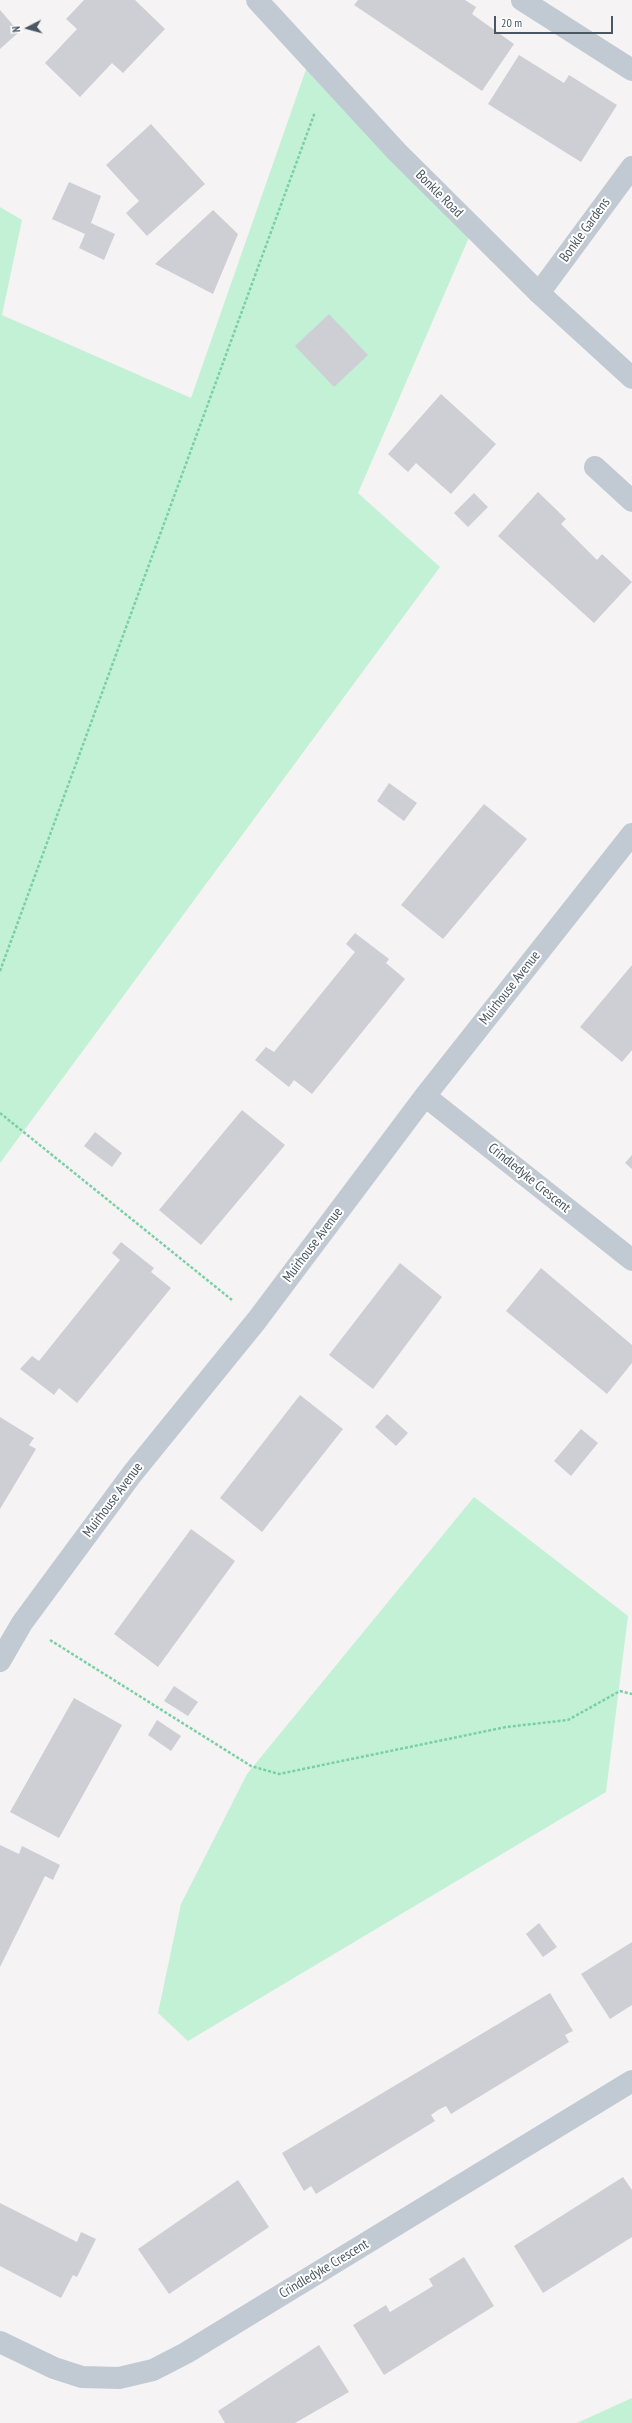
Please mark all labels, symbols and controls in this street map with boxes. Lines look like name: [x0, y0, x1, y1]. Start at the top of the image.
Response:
north arrow: [8, 8, 48, 48]
scale bar: [496, 8, 615, 34]
text: 20 m: [501, 15, 522, 30]
text: N: [9, 26, 23, 33]
street label: Bonkle Road: [412, 167, 466, 221]
street label: Bonkle Gardens: [556, 195, 614, 265]
street label: Muirhouse Avenue: [476, 948, 544, 1028]
street label: Crindledyke Crescent: [485, 1140, 573, 1216]
street label: Muirhouse Avenue: [279, 1204, 347, 1286]
street label: Muirhouse Avenue: [79, 1459, 147, 1541]
street label: Crindledyke Crescent: [276, 2236, 372, 2302]

